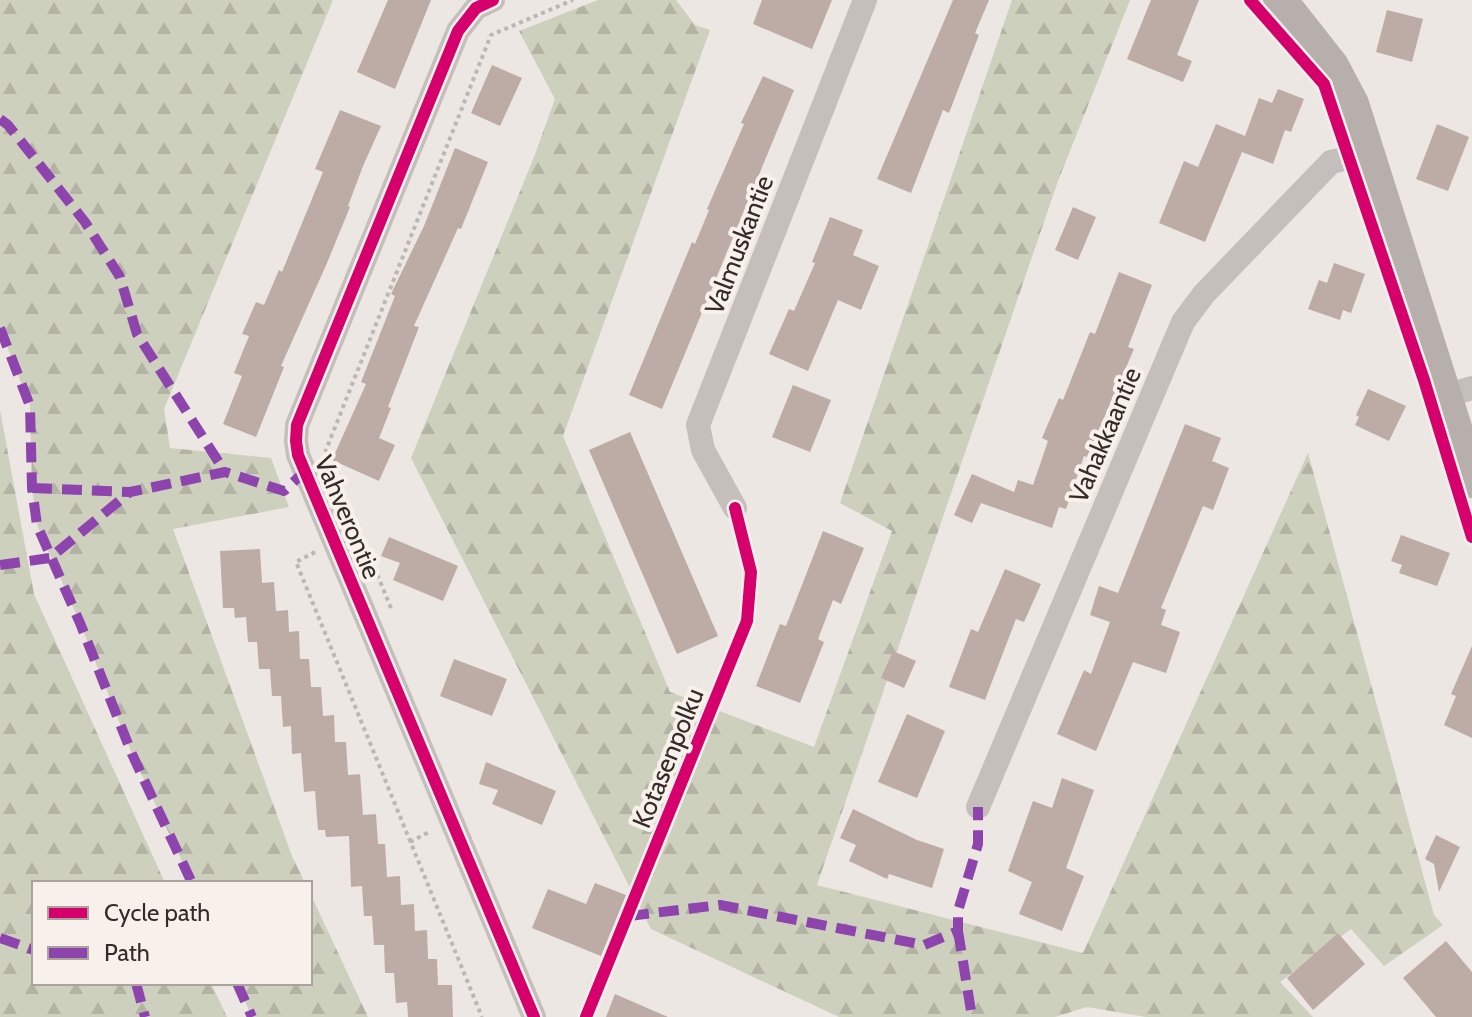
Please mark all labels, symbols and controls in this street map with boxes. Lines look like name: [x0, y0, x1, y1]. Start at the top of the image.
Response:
street label: Valmuskantie: [698, 171, 780, 319]
street label: Vahakkaantie: [1062, 363, 1148, 507]
street label: Vahverontie: [308, 450, 388, 584]
street label: Kotasenpolku: [625, 683, 711, 833]
legend: [32, 881, 312, 985]
text: Cycle path: [104, 898, 210, 927]
text: Path: [104, 938, 150, 967]

